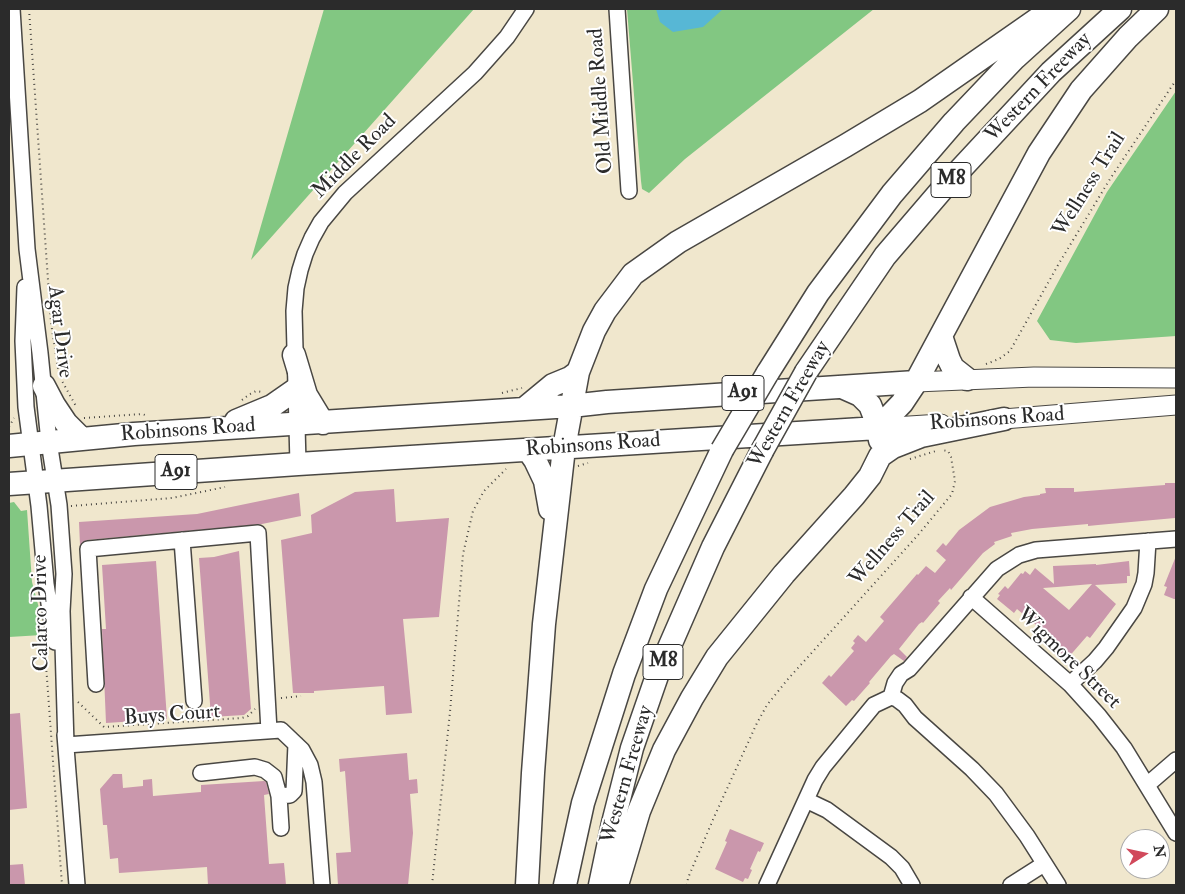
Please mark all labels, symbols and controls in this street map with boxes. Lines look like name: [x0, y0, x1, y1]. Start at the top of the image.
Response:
street label: Old Middle Road: [584, 27, 620, 175]
street label: Western Freeway: [980, 28, 1098, 148]
street label: Middle Road: [308, 110, 402, 204]
street label: Wellness Trail: [1048, 128, 1132, 242]
road number: M8: [931, 162, 971, 198]
street label: Agar Drive: [41, 284, 77, 380]
street label: Western Freeway: [743, 337, 837, 473]
road number: A91: [722, 376, 764, 410]
street label: Robinsons Road: [929, 403, 1065, 437]
street label: Robinsons Road: [120, 414, 256, 448]
street label: Robinsons Road: [525, 429, 661, 463]
road number: A91: [155, 454, 197, 490]
street label: Wellness Trail: [845, 486, 941, 592]
street label: Calarco Drive: [28, 554, 56, 672]
street label: Wigmore Street: [1011, 603, 1125, 715]
road number: M8: [643, 644, 683, 680]
street label: Buys Court: [123, 700, 221, 732]
street label: Western Freeway: [596, 703, 660, 847]
north arrow: [1120, 829, 1170, 879]
text: N: [1150, 844, 1169, 859]

